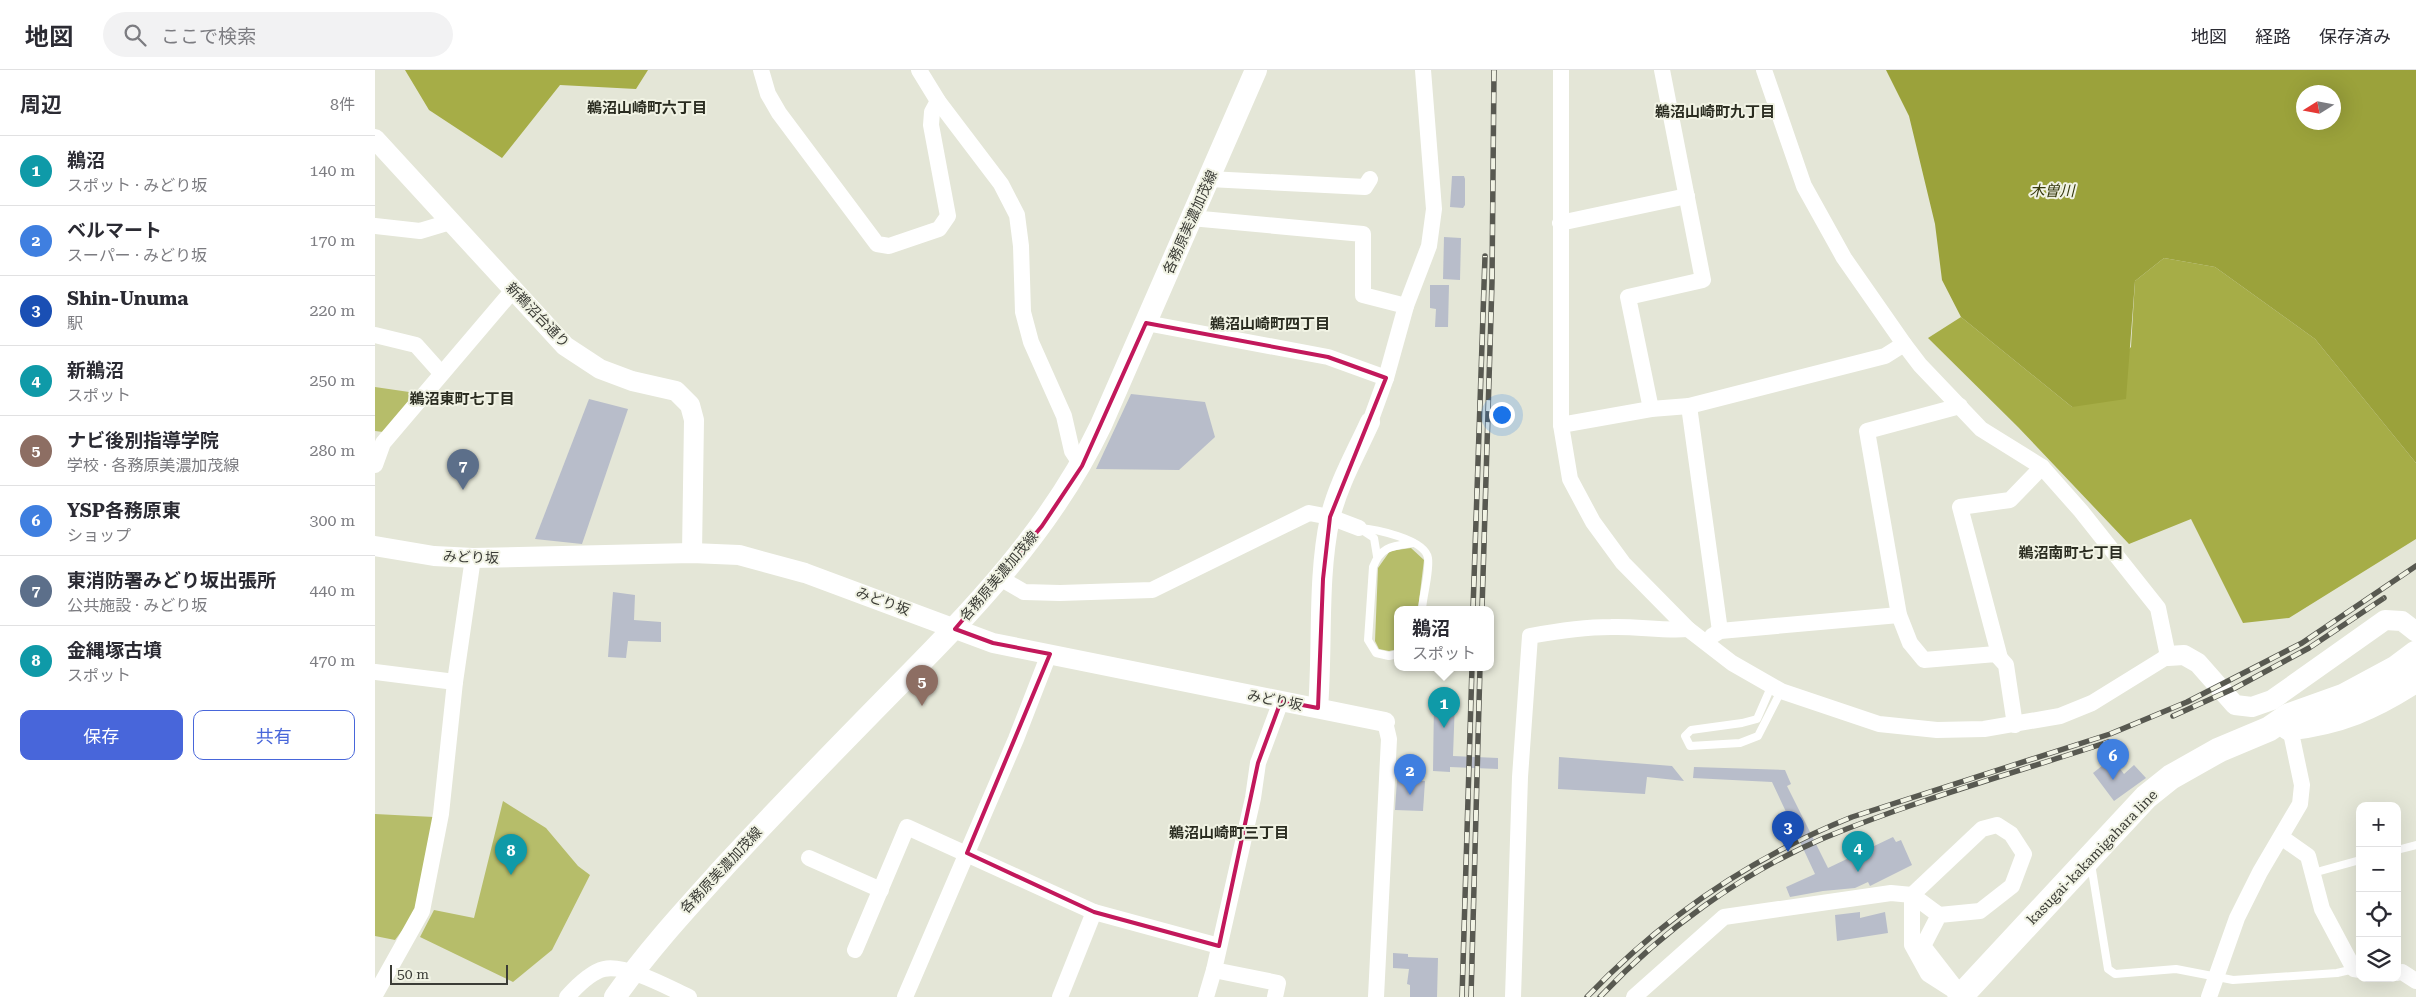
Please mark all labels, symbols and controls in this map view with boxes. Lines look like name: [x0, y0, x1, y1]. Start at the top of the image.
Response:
search box: [103, 12, 453, 57]
icon: search: [121, 21, 149, 49]
text: 地図: [25, 23, 73, 51]
text: ここで検索: [161, 25, 256, 48]
text: 地図: [2191, 26, 2227, 47]
text: 経路: [2255, 26, 2291, 47]
text: 保存済み: [2319, 26, 2391, 47]
north arrow: [2296, 85, 2341, 130]
text: 周辺: [20, 93, 62, 117]
text: 8件: [330, 95, 355, 114]
district label: 鵜沼山崎町六丁目: [587, 99, 707, 117]
district label: 鵜沼山崎町九丁目: [1655, 103, 1775, 121]
text: 鵜沼: [67, 149, 105, 172]
text: 1: [32, 161, 40, 180]
text: 140 m: [309, 161, 355, 180]
street label: 各務原美濃加茂線: [1160, 168, 1220, 276]
text: スポット · みどり坂: [67, 176, 207, 195]
water label: 木曽川: [2029, 182, 2076, 200]
text: ベルマート: [67, 219, 162, 242]
text: 2: [32, 231, 40, 250]
text: 170 m: [309, 231, 355, 250]
text: スーパー · みどり坂: [67, 246, 207, 265]
street label: 新鵜沼台通り: [503, 279, 573, 351]
text: Shin-Unuma: [67, 287, 188, 310]
text: 3: [32, 301, 40, 320]
text: 220 m: [309, 301, 355, 320]
text: 駅: [67, 314, 83, 333]
district label: 鵜沼山崎町四丁目: [1210, 315, 1330, 333]
text: 新鵜沼: [67, 359, 124, 382]
text: 4: [32, 371, 40, 390]
text: 250 m: [309, 371, 355, 390]
text: スポット: [67, 386, 131, 405]
district label: 鵜沼東町七丁目: [409, 390, 515, 408]
your location: [1489, 402, 1515, 428]
text: ナビ後別指導学院: [67, 429, 219, 452]
text: 5: [32, 441, 40, 460]
text: 280 m: [309, 441, 355, 460]
pin: 7: [447, 449, 479, 490]
text: 学校 · 各務原美濃加茂線: [67, 456, 239, 475]
text: YSP各務原東: [67, 499, 181, 522]
text: 6: [32, 511, 40, 530]
text: 300 m: [309, 511, 355, 530]
text: ショップ: [67, 526, 131, 545]
street label: 各務原美濃加茂線: [957, 528, 1041, 624]
district label: 鵜沼南町七丁目: [2018, 544, 2124, 562]
street label: みどり坂: [443, 548, 499, 566]
text: 東消防署みどり坂出張所: [67, 569, 276, 592]
text: 7: [32, 581, 40, 600]
text: 440 m: [309, 581, 355, 600]
street label: みどり坂: [854, 584, 912, 618]
text: 公共施設 · みどり坂: [67, 596, 207, 615]
popup: [1394, 606, 1494, 671]
text: 鵜沼: [1412, 617, 1450, 640]
text: 金縄塚古墳: [67, 639, 162, 662]
text: スポット: [1412, 644, 1476, 663]
text: 8: [32, 651, 40, 670]
text: 470 m: [309, 651, 355, 670]
pin: 5: [906, 665, 938, 706]
text: スポット: [67, 666, 131, 685]
street label: みどり坂: [1246, 687, 1304, 713]
pin: 1: [1428, 687, 1460, 728]
button: 保存: [20, 710, 183, 760]
button: 共有: [193, 710, 355, 760]
pin: 6: [2097, 739, 2129, 780]
pin: 2: [1394, 754, 1426, 795]
street label: kasugai-kakamigahara line: [2023, 786, 2161, 928]
map controls: [2356, 802, 2401, 982]
button: +: [2356, 802, 2401, 847]
pin: 3: [1772, 811, 1804, 852]
street label: 各務原美濃加茂線: [677, 824, 765, 916]
district label: 鵜沼山崎町三丁目: [1169, 824, 1289, 842]
pin: 4: [1842, 831, 1874, 872]
pin: 8: [495, 834, 527, 875]
button: −: [2356, 847, 2401, 892]
button: locate: [2356, 892, 2401, 937]
button: layers: [2356, 937, 2401, 982]
scale bar: [390, 962, 507, 985]
text: 50 m: [397, 966, 429, 982]

